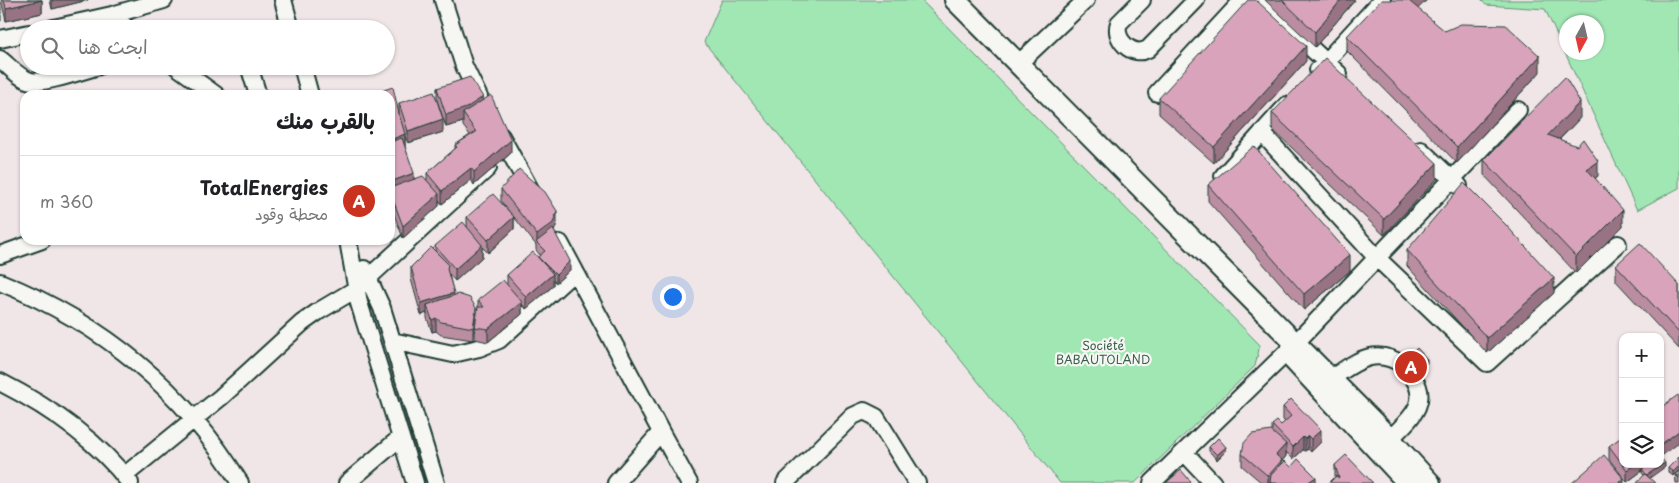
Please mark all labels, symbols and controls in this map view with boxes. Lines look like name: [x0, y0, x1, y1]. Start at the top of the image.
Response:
north arrow: [1559, 15, 1604, 60]
search box: [20, 20, 395, 75]
text: ابحث هنا: [78, 32, 148, 60]
icon: search: [38, 34, 66, 62]
text: بالقرب منك: [276, 104, 375, 136]
text: TotalEnergies: [200, 173, 328, 201]
text: 360 m: [40, 189, 93, 213]
text: A: [353, 189, 365, 213]
text: محطة وقود: [255, 201, 328, 225]
your location: [660, 284, 686, 310]
map controls: [1619, 333, 1664, 468]
button: +: [1619, 333, 1664, 378]
park label: Société BABAUTOLAND: [1056, 336, 1150, 368]
pin: A: [1395, 348, 1427, 386]
button: −: [1619, 378, 1664, 423]
button: layers: [1619, 423, 1664, 468]

